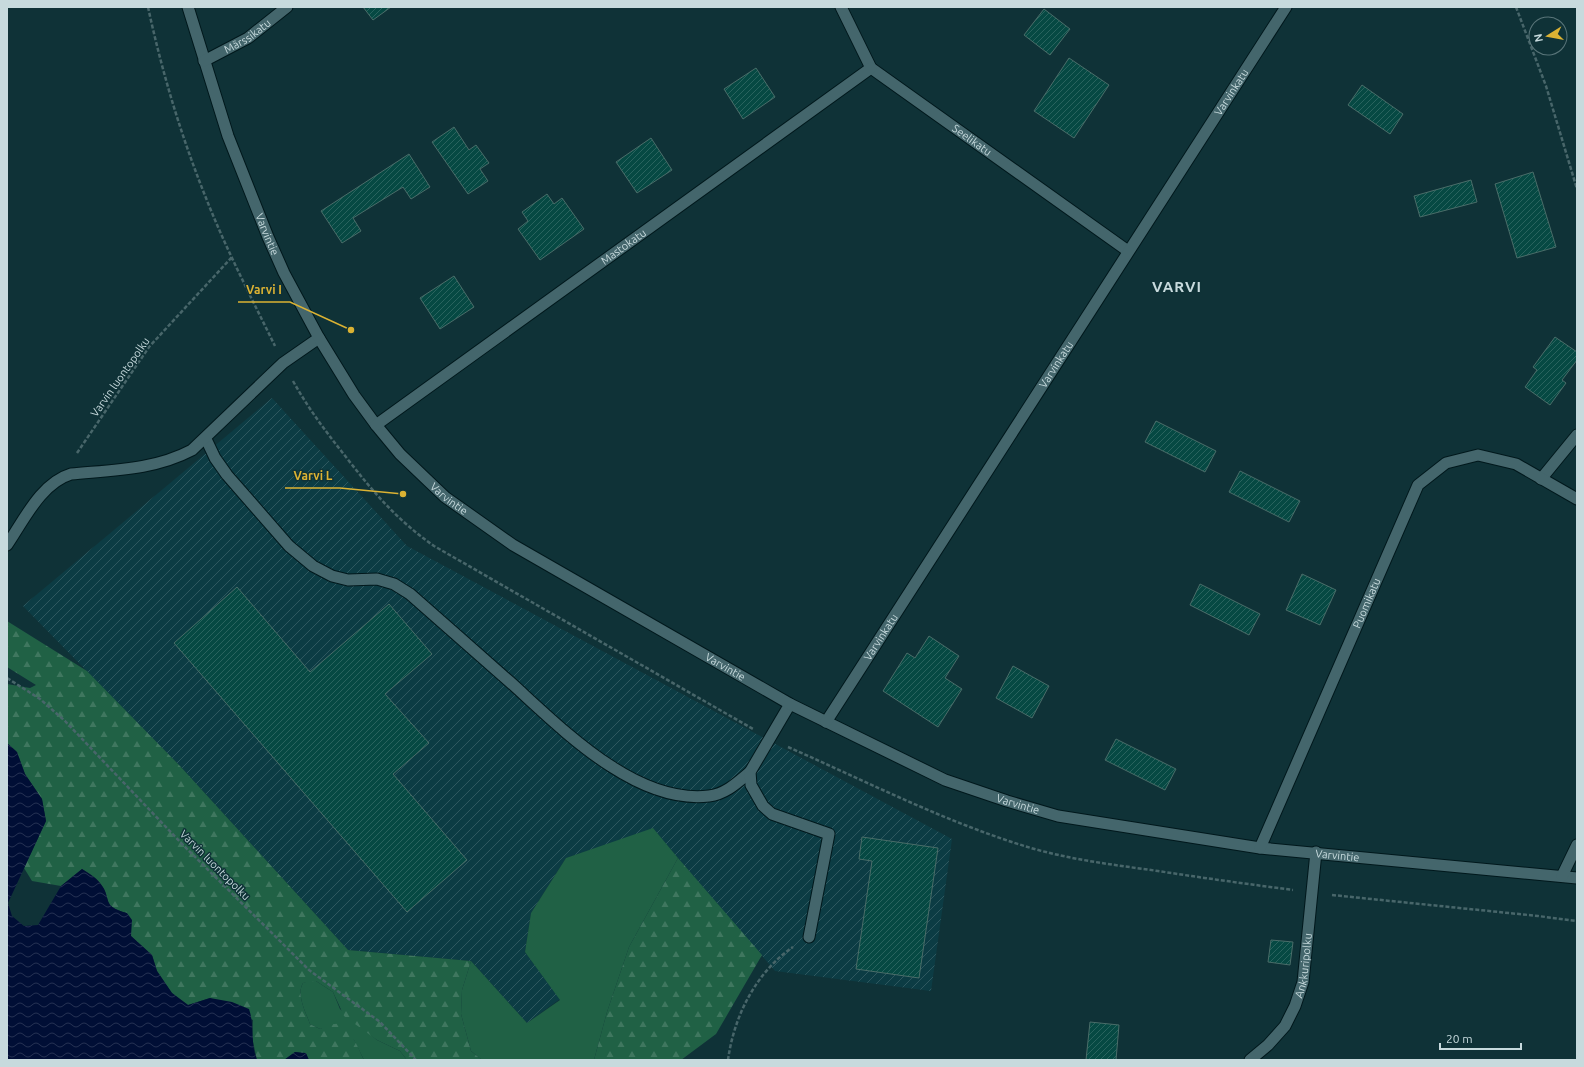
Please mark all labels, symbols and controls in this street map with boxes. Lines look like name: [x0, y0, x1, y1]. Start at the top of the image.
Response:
street label: Märssikatu: [222, 16, 273, 56]
north arrow: [1528, 16, 1568, 56]
text: N: [1532, 33, 1545, 43]
street label: Varvinkatu: [1212, 67, 1251, 118]
street label: Seelikatu: [950, 122, 994, 158]
street label: Varvintie: [253, 212, 281, 257]
street label: Mastokatu: [599, 226, 648, 267]
callout: Varvi I: [238, 278, 290, 302]
district label: VARVI: [1152, 278, 1202, 295]
text: Varvi I: [246, 283, 282, 296]
street label: Varvin luontopolku: [88, 335, 152, 419]
street label: Varvinkatu: [1037, 339, 1075, 390]
callout: Varvi L: [285, 464, 340, 488]
text: Varvi L: [294, 469, 333, 482]
street label: Varvintie: [428, 480, 470, 517]
street label: Puomikatu: [1350, 576, 1383, 630]
street label: Varvinkatu: [861, 612, 900, 663]
street label: Varvintie: [703, 651, 748, 683]
street label: Varvintie: [995, 792, 1041, 816]
street label: Varvin luontopolku: [178, 828, 252, 902]
street label: Varvintie: [1315, 847, 1360, 863]
street label: Ankkuripolku: [1292, 933, 1314, 999]
scale bar: [1440, 1025, 1521, 1051]
text: 20 m: [1446, 1032, 1473, 1045]

